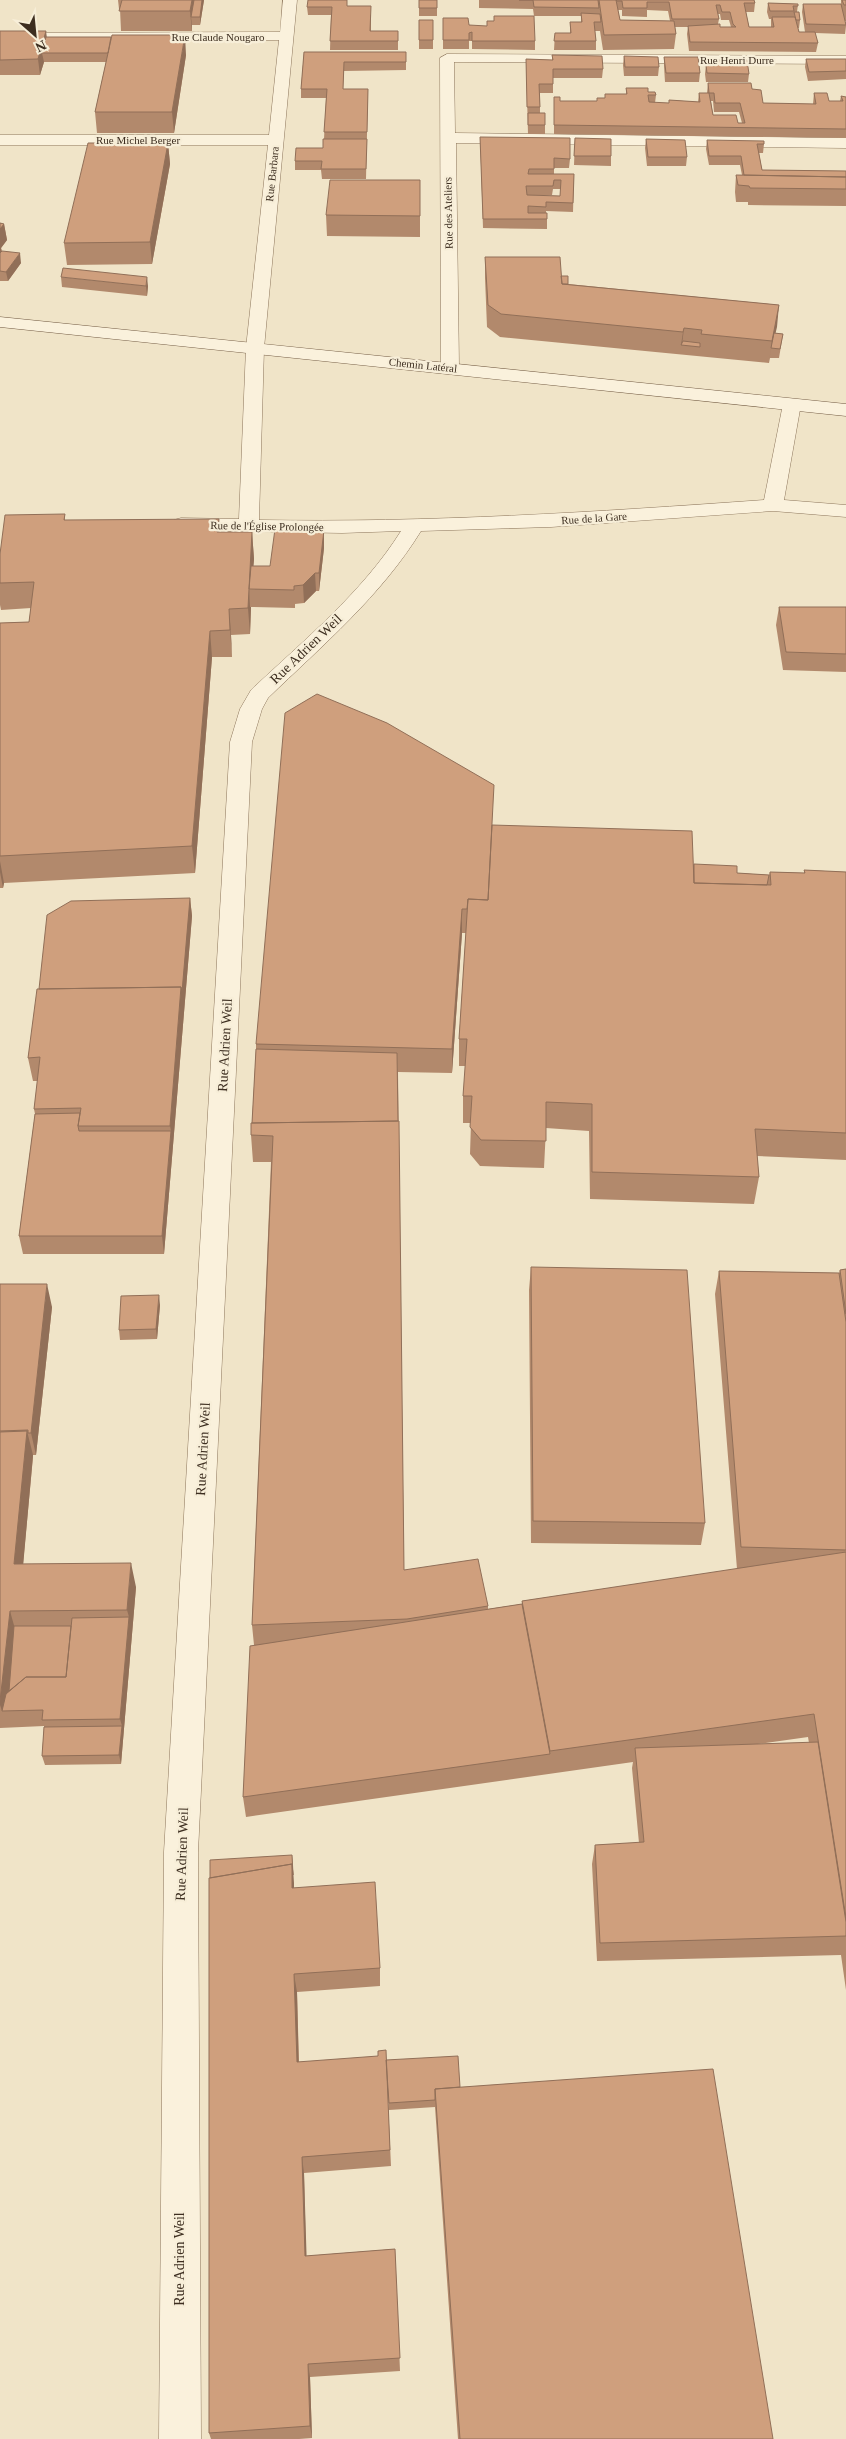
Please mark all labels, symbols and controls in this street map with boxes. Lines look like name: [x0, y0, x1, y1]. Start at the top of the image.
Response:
north arrow: [10, 10, 60, 60]
street label: Rue Claude Nougaro: [172, 31, 265, 43]
text: N: [33, 37, 49, 55]
street label: Rue Henri Durre: [700, 54, 774, 66]
street label: Rue Michel Berger: [96, 134, 180, 146]
street label: Rue Barbara: [263, 146, 281, 202]
street label: Rue des Ateliers: [441, 177, 455, 249]
street label: Chemin Latéral: [388, 355, 458, 375]
street label: Rue de la Gare: [561, 510, 627, 526]
street label: Rue de l'Église Prolongée: [210, 519, 324, 533]
street label: Rue Adrien Weil: [267, 611, 345, 687]
street label: Rue Adrien Weil: [215, 998, 235, 1092]
street label: Rue Adrien Weil: [193, 1402, 213, 1496]
street label: Rue Adrien Weil: [173, 1807, 191, 1901]
street label: Rue Adrien Weil: [172, 2212, 187, 2306]

